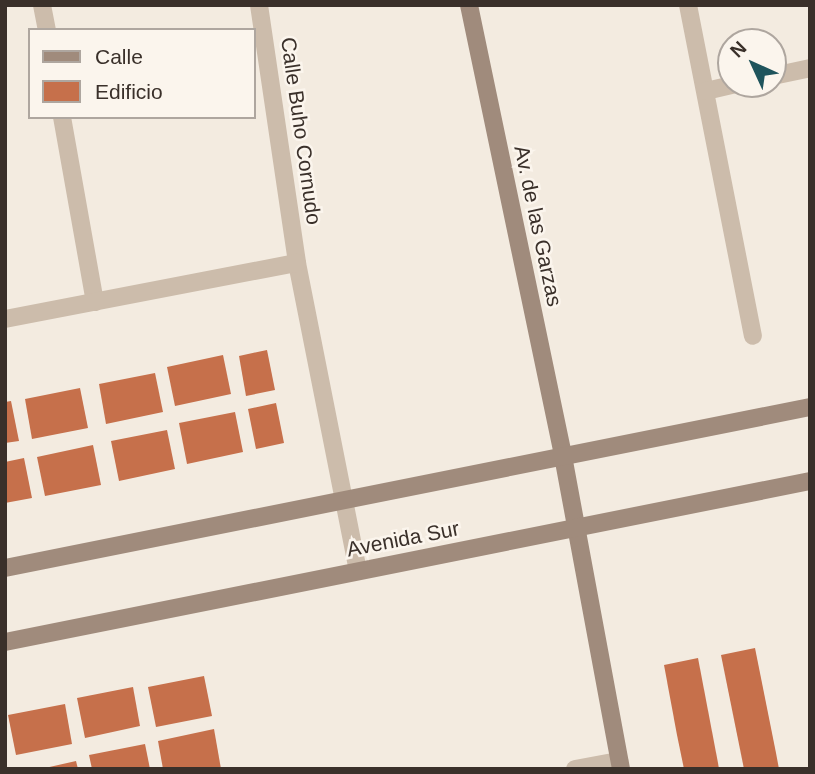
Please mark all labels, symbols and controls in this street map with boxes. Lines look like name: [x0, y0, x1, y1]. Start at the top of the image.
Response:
legend: [28, 28, 256, 119]
north arrow: [717, 28, 787, 98]
street label: Calle Buho Cornudo: [275, 36, 327, 226]
text: N: [726, 37, 750, 61]
text: Calle: [95, 45, 143, 68]
text: Edificio: [95, 80, 163, 103]
street label: Av. de las Garzas: [509, 143, 567, 309]
street label: Avenida Sur: [345, 516, 461, 562]

